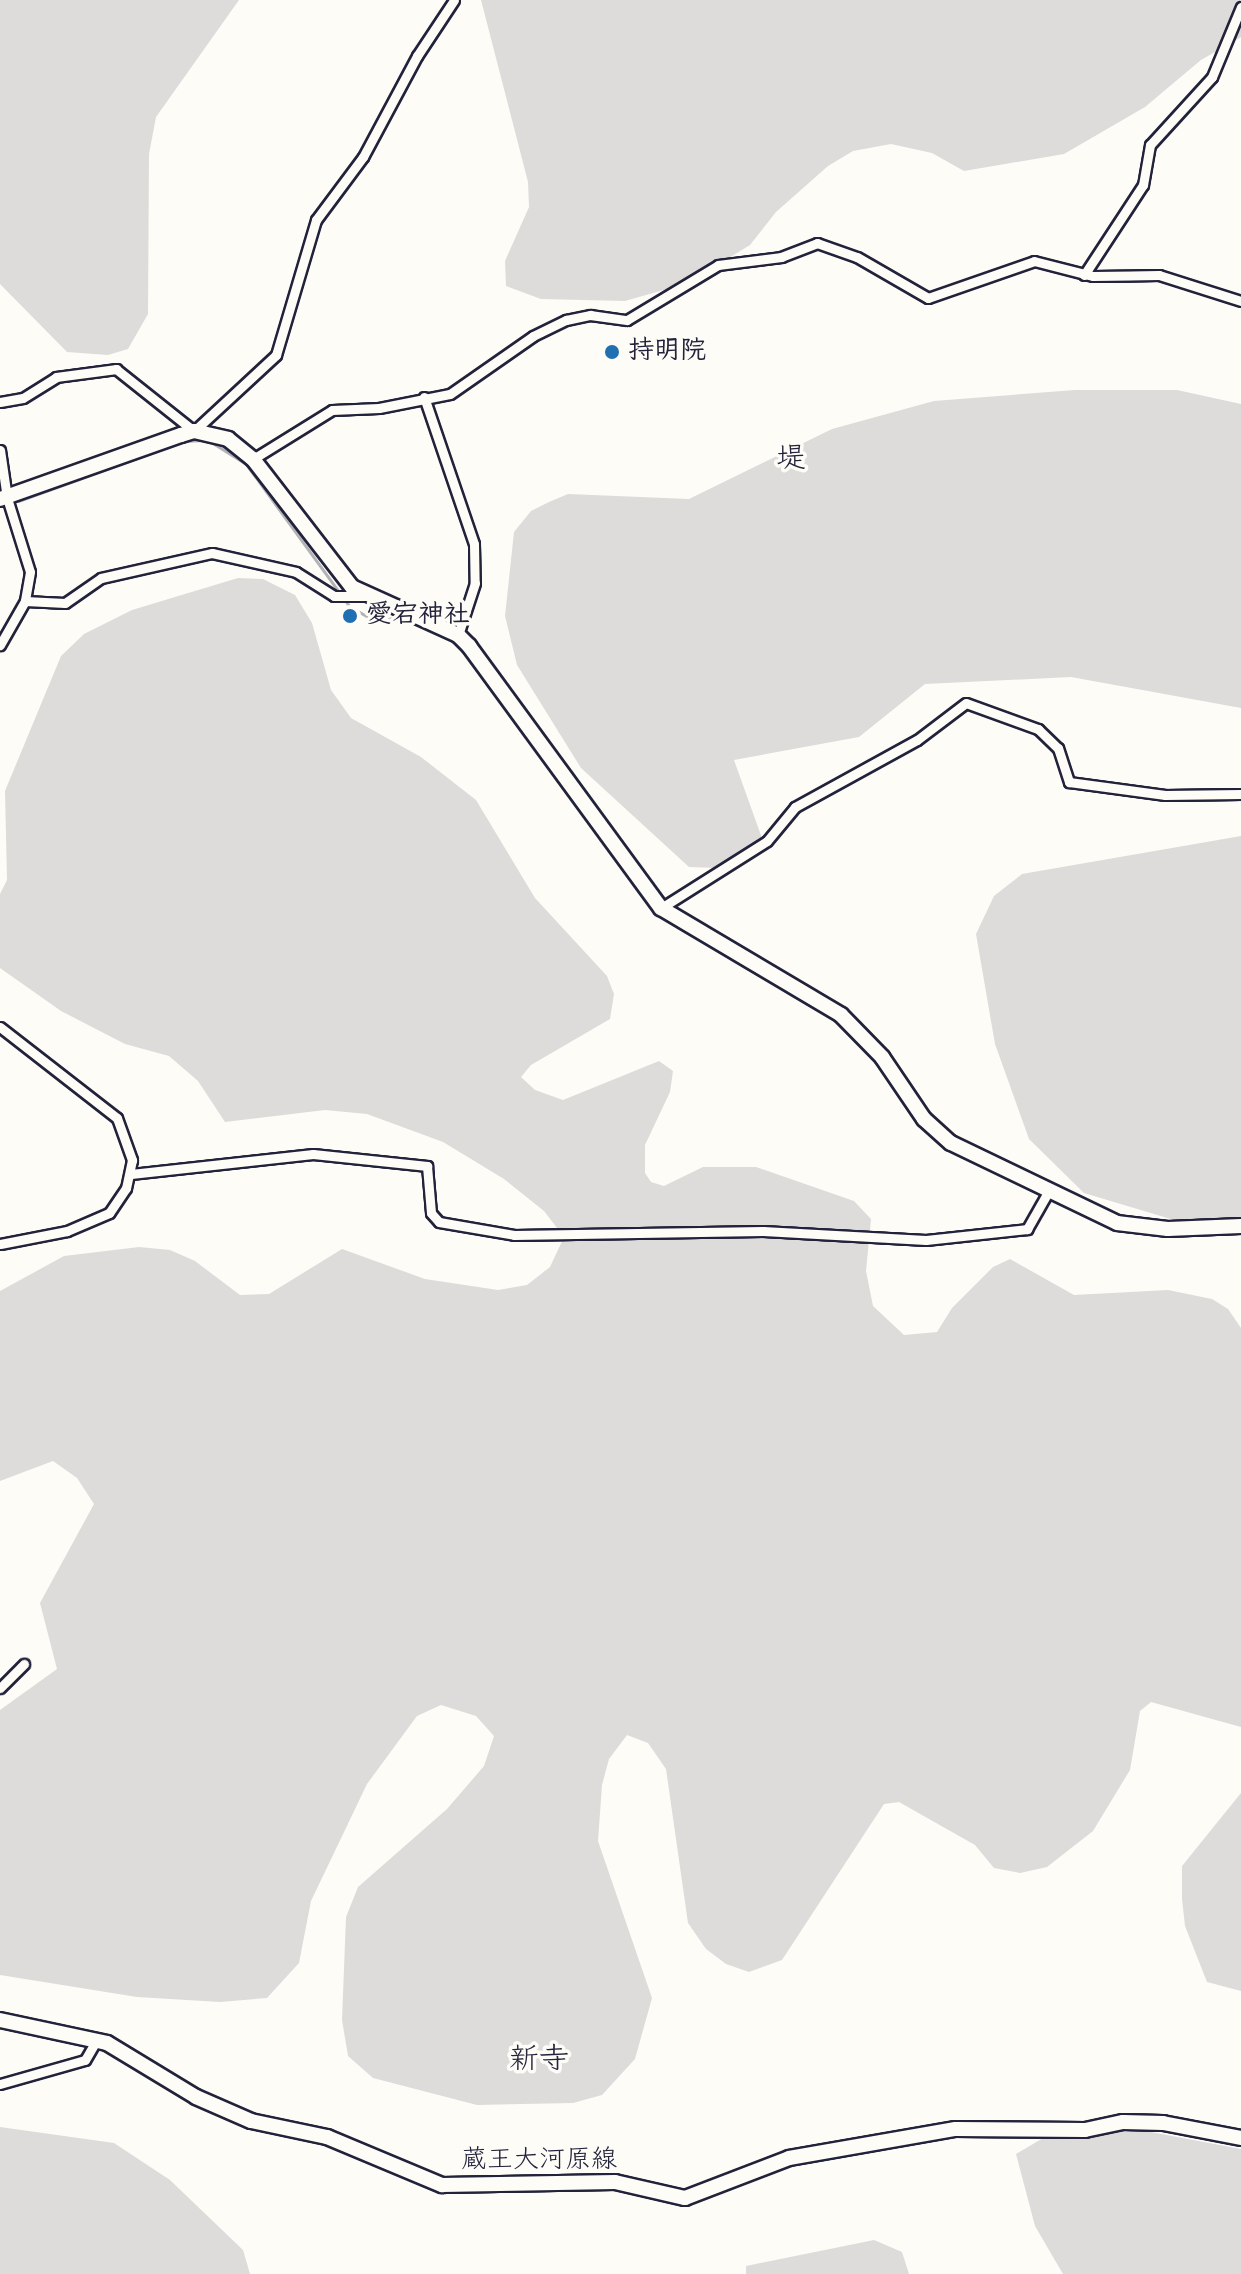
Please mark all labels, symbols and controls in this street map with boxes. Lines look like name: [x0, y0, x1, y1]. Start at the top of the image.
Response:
place label: 持明院: [628, 336, 706, 368]
marker: 持明院: [603, 343, 621, 361]
district label: 堤: [776, 441, 806, 477]
place label: 愛宕神社: [366, 600, 470, 632]
marker: 愛宕神社: [341, 607, 359, 625]
district label: 新寺: [509, 2042, 569, 2078]
street label: 蔵王大河原線: [461, 2145, 617, 2177]

